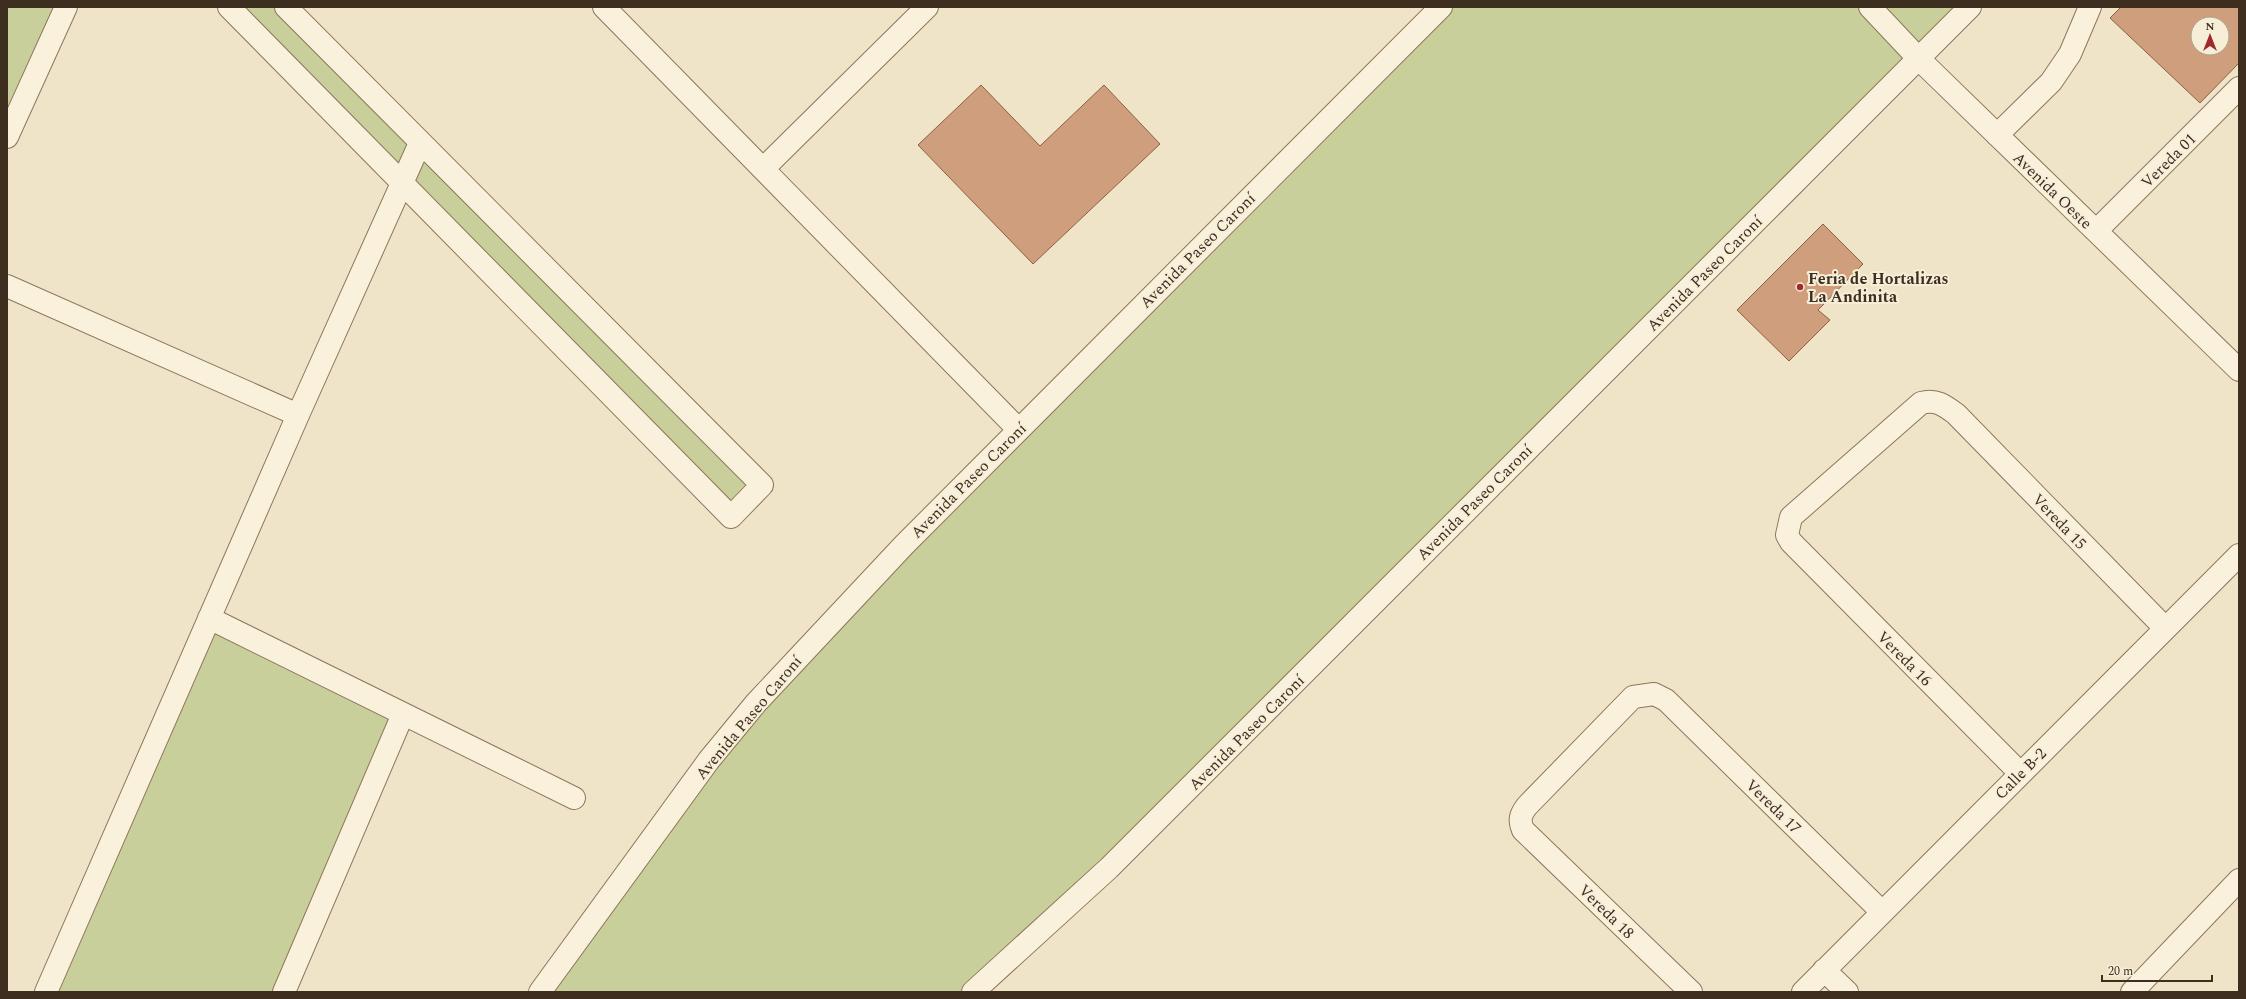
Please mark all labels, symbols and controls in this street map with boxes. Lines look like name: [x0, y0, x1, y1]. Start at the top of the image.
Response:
north arrow: [2190, 16, 2230, 56]
text: N: [2206, 18, 2215, 35]
street label: Vereda 01: [2136, 128, 2202, 194]
street label: Avenida Oeste: [2007, 146, 2098, 235]
street label: Avenida Paseo Caroní: [1134, 187, 1262, 314]
street label: Avenida Paseo Caroní: [1641, 210, 1769, 337]
place label: Feria de Hortalizas La Andinita: [1808, 267, 1948, 309]
marker: Feria de Hortalizas La Andinita: [1795, 282, 1805, 292]
street label: Avenida Paseo Caroní: [905, 417, 1033, 544]
street label: Avenida Paseo Caroní: [1411, 439, 1539, 566]
street label: Vereda 15: [2026, 488, 2092, 555]
street label: Vereda 16: [1871, 626, 1937, 692]
street label: Avenida Paseo Caroní: [690, 650, 809, 785]
street label: Avenida Paseo Caroní: [1183, 669, 1311, 796]
street label: Calle B-2: [1989, 742, 2052, 805]
street label: Vereda 17: [1740, 774, 1807, 840]
street label: Vereda 18: [1573, 879, 1640, 945]
scale bar: [2102, 957, 2212, 983]
text: 20 m: [2108, 962, 2133, 981]

